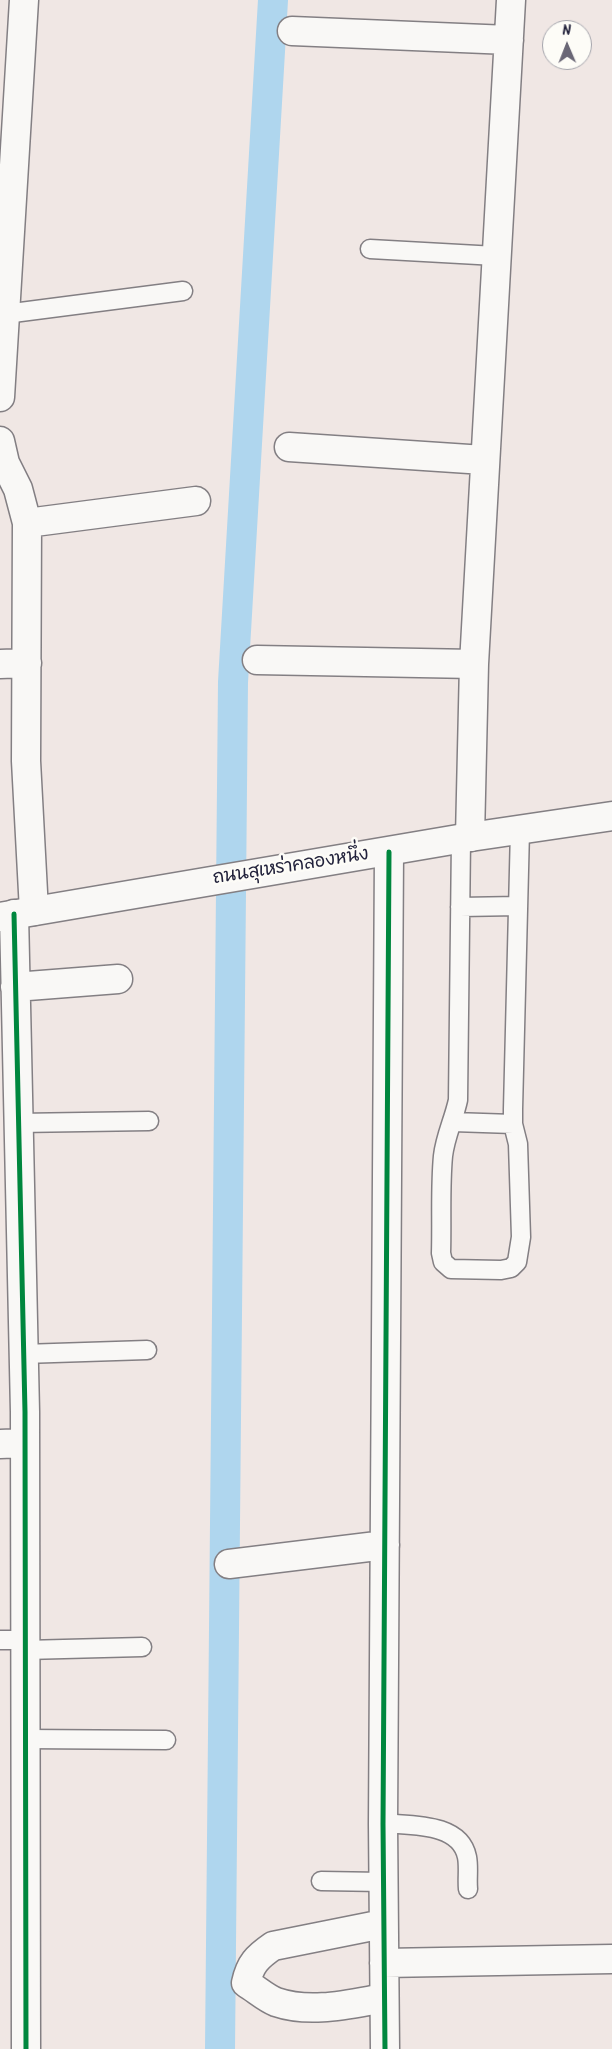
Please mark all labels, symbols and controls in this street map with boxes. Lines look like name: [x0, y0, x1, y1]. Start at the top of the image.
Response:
north arrow: [542, 20, 592, 70]
text: N: [562, 20, 571, 42]
street label: ถนนสุเหร่าคลองหนึ่ง: [211, 845, 371, 891]

